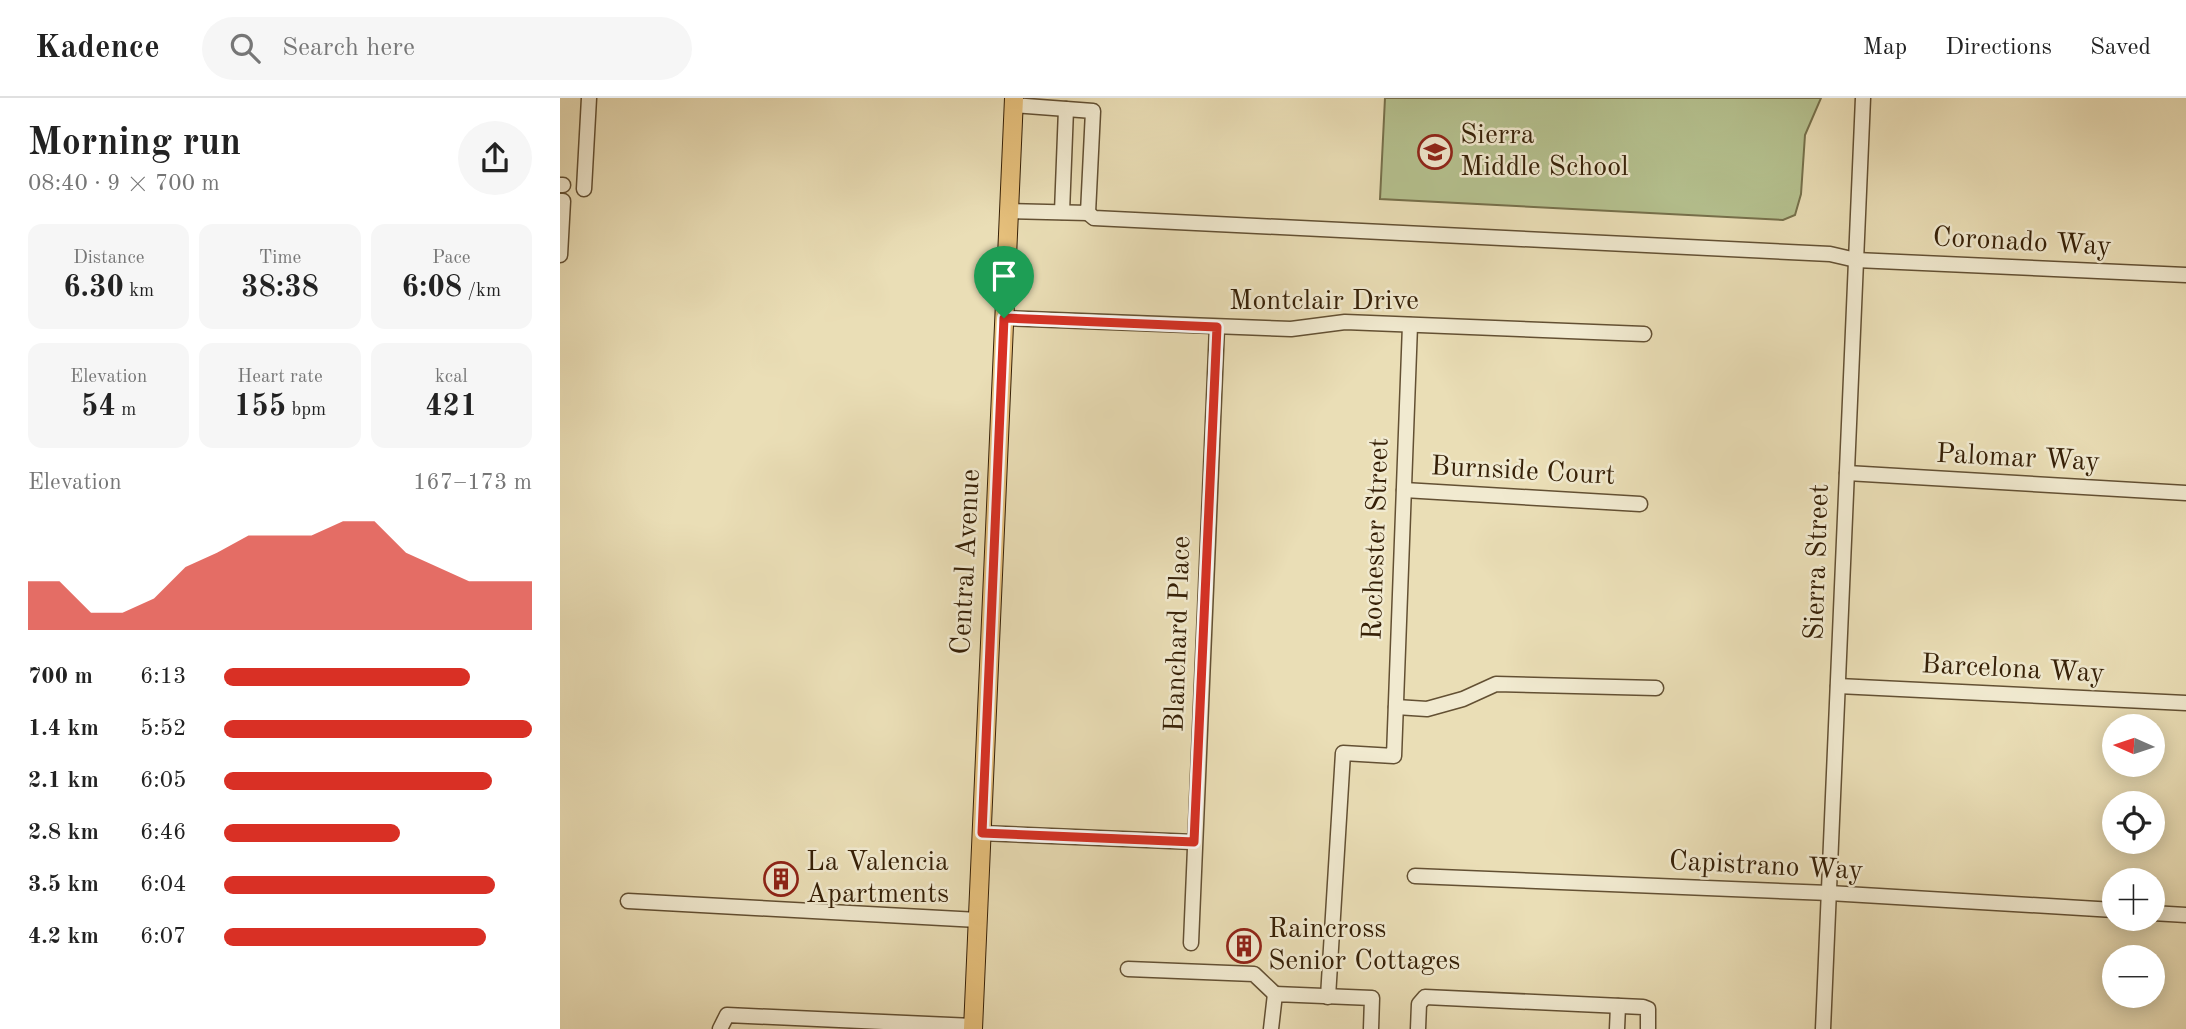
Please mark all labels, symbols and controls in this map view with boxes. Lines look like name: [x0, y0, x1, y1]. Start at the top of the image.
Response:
search box: [202, 17, 692, 80]
icon: search: [226, 29, 264, 67]
text: Kadence: [35, 32, 160, 65]
text: Search here: [282, 35, 415, 61]
text: Map: [1863, 36, 1907, 60]
text: Directions: [1945, 36, 2052, 60]
text: Saved: [2090, 36, 2151, 60]
button: share: [458, 121, 532, 195]
place label: Sierra Middle School: [1460, 122, 1629, 182]
text: Morning run: [28, 125, 241, 163]
school or university icon: Sierra Middle School: [1416, 133, 1454, 171]
text: 08:40 · 9 × 700 m: [28, 172, 220, 195]
street label: Coronado Way: [1932, 224, 2112, 262]
pin: [974, 246, 1034, 318]
text: Distance: [73, 249, 144, 268]
text: Time: [259, 249, 301, 268]
text: Pace: [432, 249, 471, 268]
icon: arrive: [985, 257, 1023, 295]
text: 6.30: [63, 273, 124, 303]
text: 38:38: [241, 273, 319, 303]
text: 6:08: [402, 273, 462, 303]
text: km: [124, 282, 154, 301]
text: /km: [462, 282, 501, 301]
street label: Montclair Drive: [1229, 288, 1419, 316]
text: Elevation: [70, 368, 147, 387]
text: Heart rate: [237, 368, 323, 387]
text: kcal: [435, 368, 468, 387]
text: 54: [81, 392, 116, 422]
text: 155: [234, 392, 286, 422]
text: 421: [425, 392, 477, 422]
text: m: [116, 401, 136, 420]
text: bpm: [286, 401, 326, 420]
street label: Rochester Street: [1359, 437, 1395, 641]
street label: Palomar Way: [1935, 441, 2101, 477]
street label: Burnside Court: [1430, 453, 1616, 491]
street label: Central Avenue: [948, 468, 986, 656]
text: Elevation: [28, 471, 122, 494]
text: 167–173 m: [413, 471, 532, 494]
street label: Sierra Street: [1801, 483, 1835, 641]
street label: Blanchard Place: [1162, 535, 1196, 733]
street label: Barcelona Way: [1920, 651, 2106, 689]
text: 700 m: [28, 665, 93, 688]
text: 6:13: [140, 665, 186, 688]
north arrow: [2102, 714, 2165, 777]
map controls: [2102, 714, 2165, 1008]
text: 1.4 km: [28, 717, 99, 740]
text: 5:52: [140, 717, 186, 740]
text: 2.1 km: [28, 769, 99, 792]
text: 6:05: [140, 769, 186, 792]
button: locate: [2102, 791, 2165, 854]
text: 2.8 km: [28, 821, 99, 844]
text: 6:46: [140, 821, 186, 844]
street label: Capistrano Way: [1668, 848, 1864, 886]
place label: La Valencia Apartments: [806, 849, 949, 909]
building icon: La Valencia Apartments: [762, 860, 800, 898]
button: +: [2102, 868, 2165, 931]
text: 3.5 km: [28, 873, 99, 896]
text: 6:04: [140, 873, 186, 896]
place label: Raincross Senior Cottages: [1268, 916, 1460, 976]
text: 4.2 km: [28, 925, 99, 948]
text: 6:07: [140, 925, 186, 948]
building icon: Raincross Senior Cottages: [1225, 927, 1263, 965]
button: −: [2102, 945, 2165, 1008]

